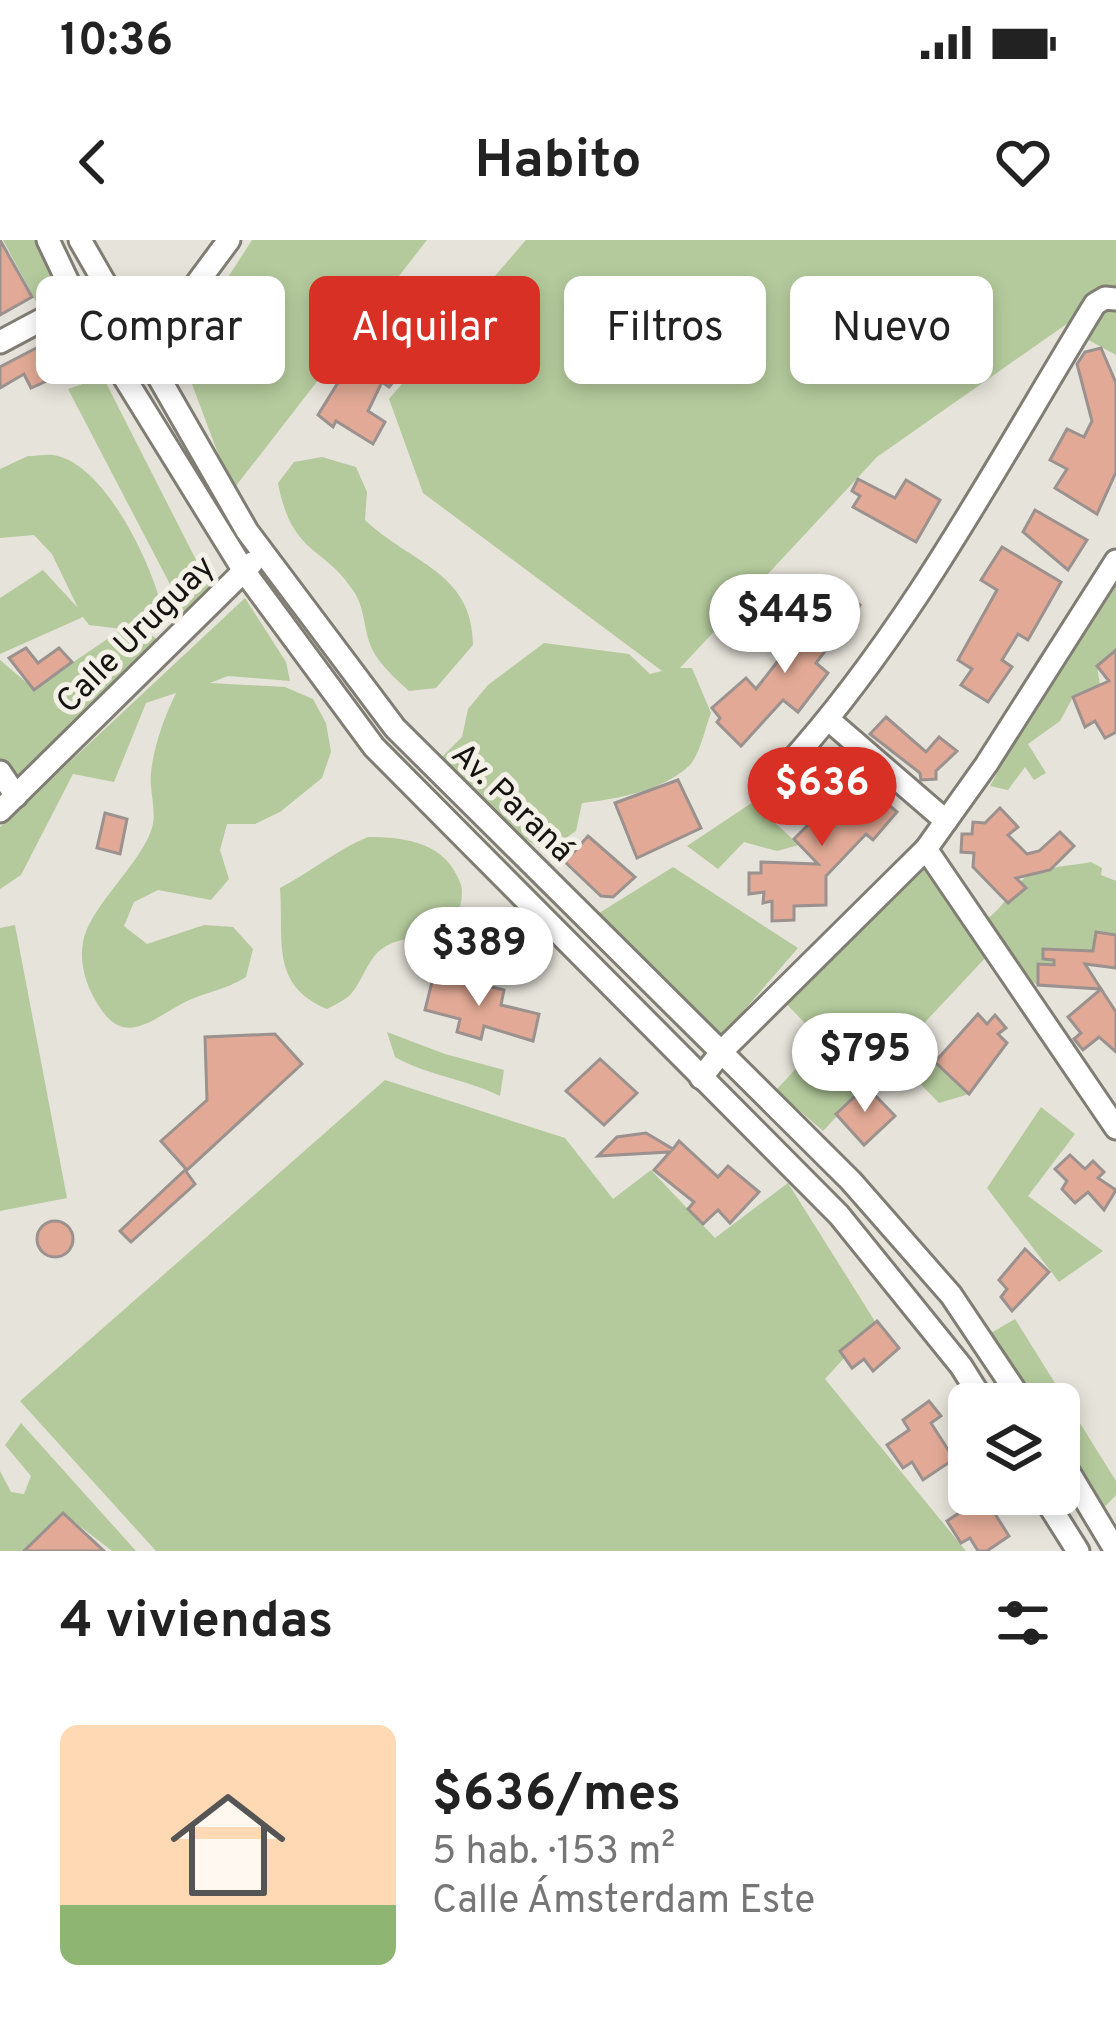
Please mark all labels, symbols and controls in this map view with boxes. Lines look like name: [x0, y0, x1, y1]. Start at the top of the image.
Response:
text: 10:36: [60, 14, 173, 71]
text: Habito: [474, 128, 642, 197]
icon: back: [60, 129, 126, 195]
icon: heart: [990, 129, 1056, 195]
chip: Comprar: [36, 276, 285, 384]
chip: Alquilar: [309, 276, 540, 384]
chip: Filtros: [564, 276, 766, 384]
chip: Nuevo: [790, 276, 993, 384]
street label: Calle Uruguay: [49, 548, 225, 724]
pin: $445: [714, 574, 856, 676]
text: $445: [736, 588, 834, 637]
street label: Av. Paraná: [441, 735, 581, 873]
pin: $636: [751, 747, 893, 849]
text: $636: [775, 761, 869, 810]
pin: $389: [408, 907, 550, 1009]
text: $389: [431, 921, 527, 970]
pin: $795: [794, 1013, 936, 1115]
text: $795: [819, 1027, 911, 1076]
map controls: [948, 1383, 1080, 1515]
button: layers: [948, 1383, 1080, 1515]
icon: filters: [990, 1590, 1056, 1656]
text: 4 viviendas: [60, 1591, 333, 1656]
text: $636/mes: [432, 1764, 681, 1829]
icon: home: [156, 1773, 300, 1917]
text: 5 hab. · 153 m²: [432, 1829, 675, 1878]
text: Calle Ámsterdam Este: [432, 1878, 815, 1927]

